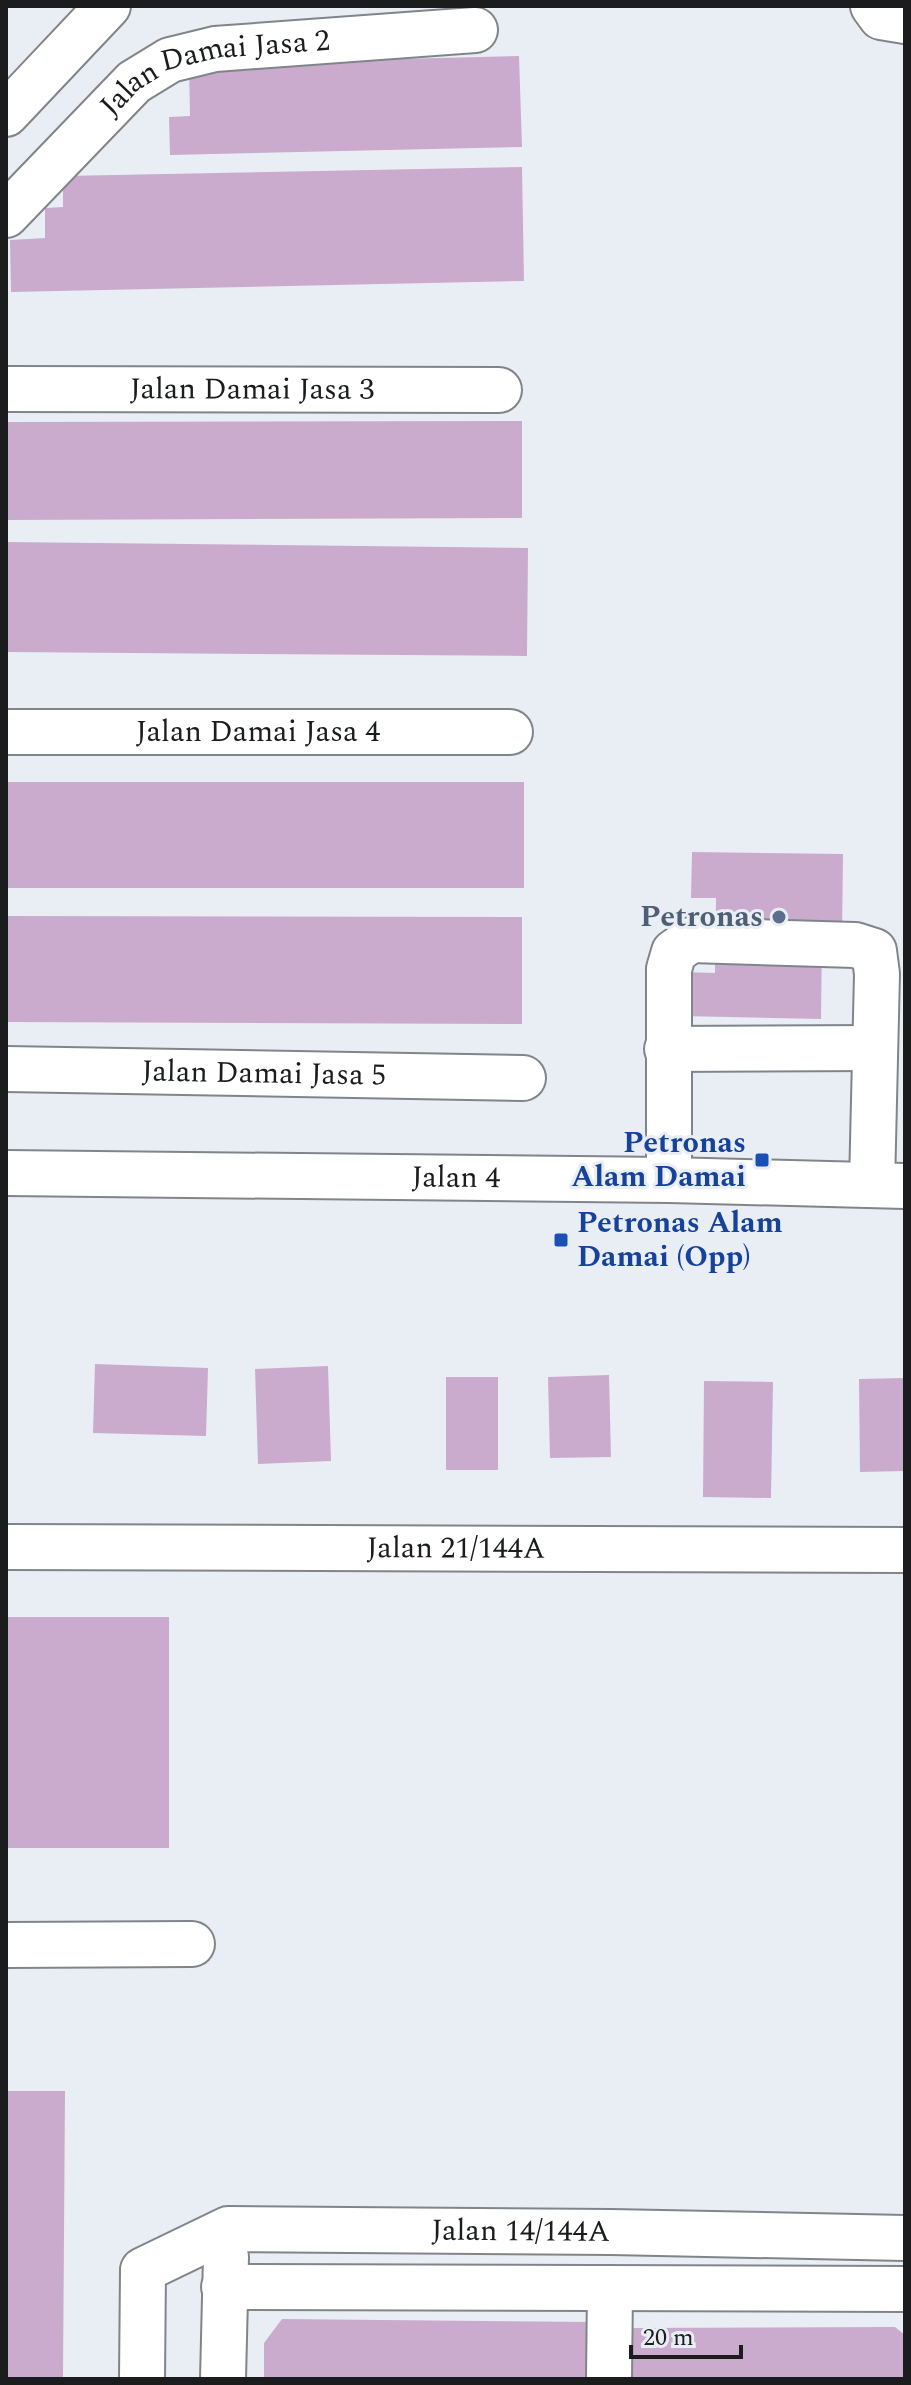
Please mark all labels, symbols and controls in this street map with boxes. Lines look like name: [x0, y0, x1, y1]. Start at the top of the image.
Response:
street label: Jalan Damai Jasa 2: [89, 18, 332, 127]
street label: Jalan Damai Jasa 3: [130, 366, 374, 413]
street label: Jalan Damai Jasa 4: [136, 709, 380, 755]
place label: Petronas: [640, 894, 763, 940]
marker: Petronas: [770, 908, 788, 926]
street label: Jalan Damai Jasa 5: [141, 1048, 387, 1099]
place label: Petronas Alam Damai: [571, 1120, 746, 1200]
marker: Petronas Alam Damai: [753, 1151, 771, 1169]
street label: Jalan 4: [411, 1154, 501, 1201]
place label: Petronas Alam Damai (Opp): [577, 1200, 783, 1280]
marker: Petronas Alam Damai (Opp): [552, 1231, 570, 1249]
street label: Jalan 21/144A: [367, 1525, 545, 1572]
street label: Jalan 14/144A: [431, 2208, 610, 2255]
scale bar: [631, 2309, 741, 2359]
text: 20 m: [643, 2320, 694, 2356]

